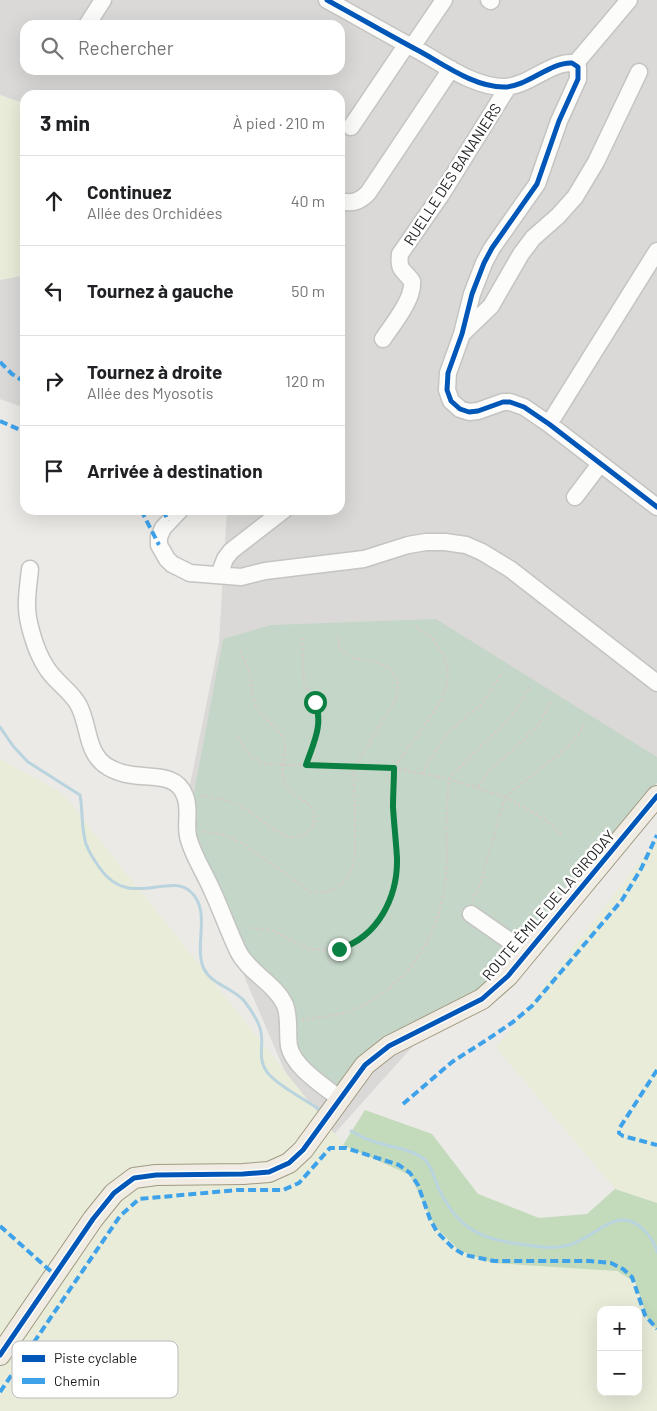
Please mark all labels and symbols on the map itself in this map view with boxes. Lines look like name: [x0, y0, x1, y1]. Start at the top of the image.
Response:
street label: RUELLE DES BANANIERS: [399, 100, 505, 248]
route start: [304, 691, 327, 714]
street label: ROUTE ÉMILE DE LA GIRODAY: [478, 826, 618, 984]
route end: [328, 938, 351, 961]
legend: [12, 1341, 178, 1398]
text: Piste cyclable: [54, 1349, 137, 1366]
text: Chemin: [54, 1372, 100, 1389]

